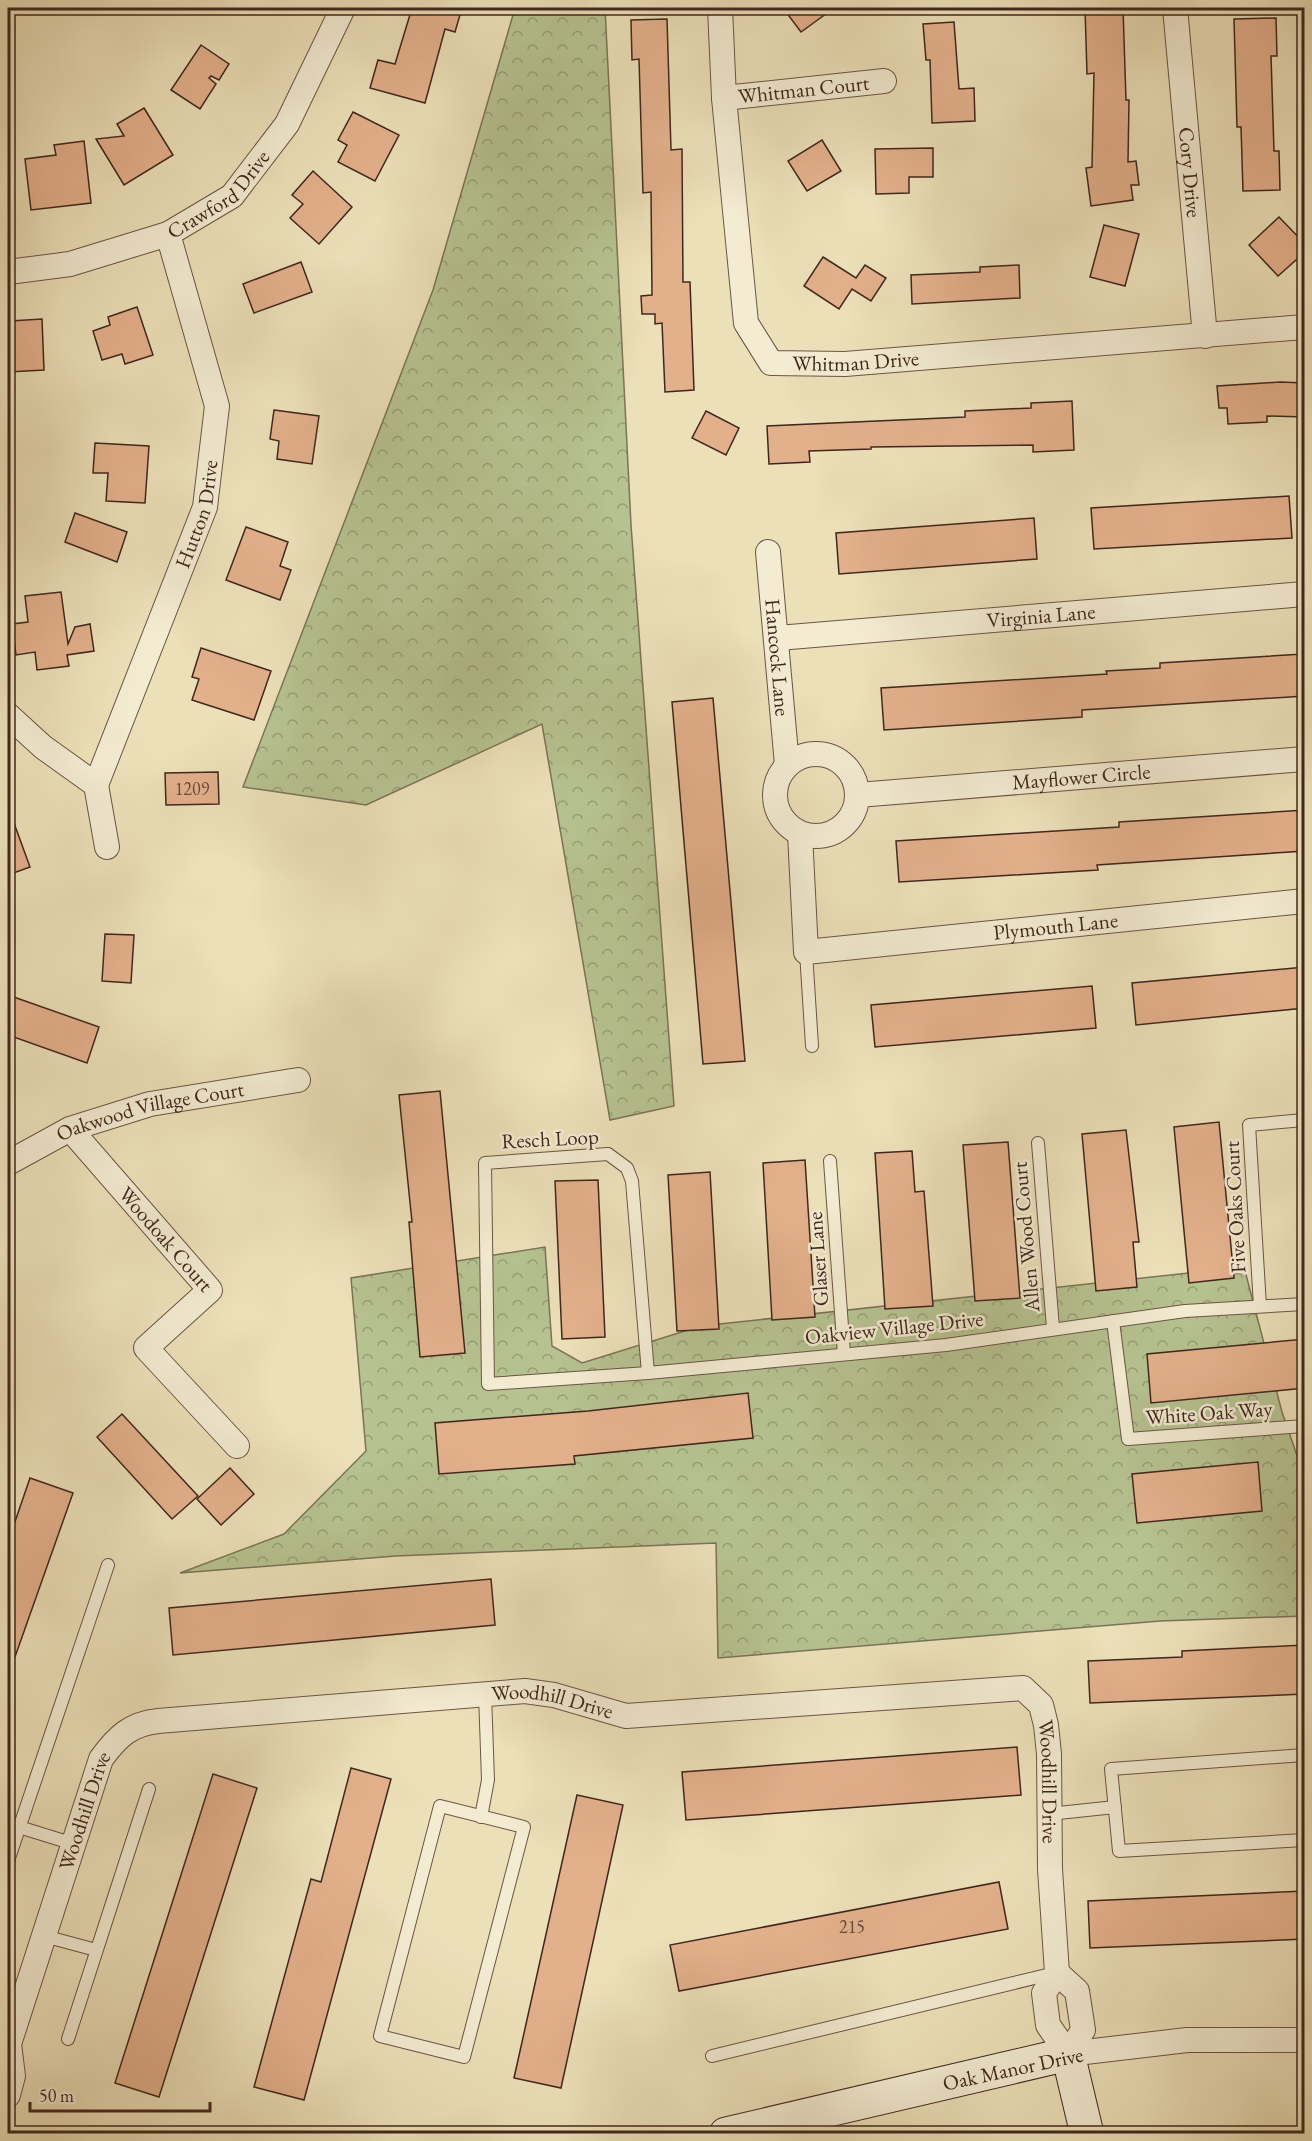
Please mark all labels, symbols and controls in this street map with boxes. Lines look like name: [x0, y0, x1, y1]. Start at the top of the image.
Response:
street label: Whitman Court: [736, 69, 871, 109]
street label: Cory Drive: [1173, 126, 1208, 219]
street label: Crawford Drive: [162, 144, 275, 245]
street label: Whitman Drive: [792, 344, 920, 377]
street label: Hutton Drive: [168, 458, 223, 572]
street label: Hancock Lane: [759, 598, 797, 717]
street label: Virginia Lane: [986, 598, 1096, 633]
street label: Mayflower Circle: [1011, 757, 1152, 796]
house number: 1209: [175, 777, 210, 800]
street label: Plymouth Lane: [992, 906, 1119, 946]
street label: Oakwood Village Court: [51, 1075, 246, 1147]
street label: Resch Loop: [501, 1122, 599, 1155]
street label: Five Oaks Court: [1218, 1140, 1251, 1274]
street label: Allen Wood Court: [1005, 1160, 1046, 1314]
street label: Woodoak Court: [113, 1181, 220, 1297]
street label: Glaser Lane: [801, 1211, 834, 1307]
street label: Oakview Village Drive: [804, 1305, 984, 1350]
street label: White Oak Way: [1145, 1395, 1274, 1430]
street label: Woodhill Drive: [490, 1677, 616, 1725]
street label: Woodhill Drive: [1033, 1718, 1064, 1844]
street label: Woodhill Drive: [52, 1745, 116, 1874]
house number: 215: [839, 1915, 865, 1938]
street label: Oak Manor Drive: [940, 2040, 1086, 2097]
scale bar: [30, 2075, 210, 2113]
text: 50 m: [39, 2084, 74, 2107]

